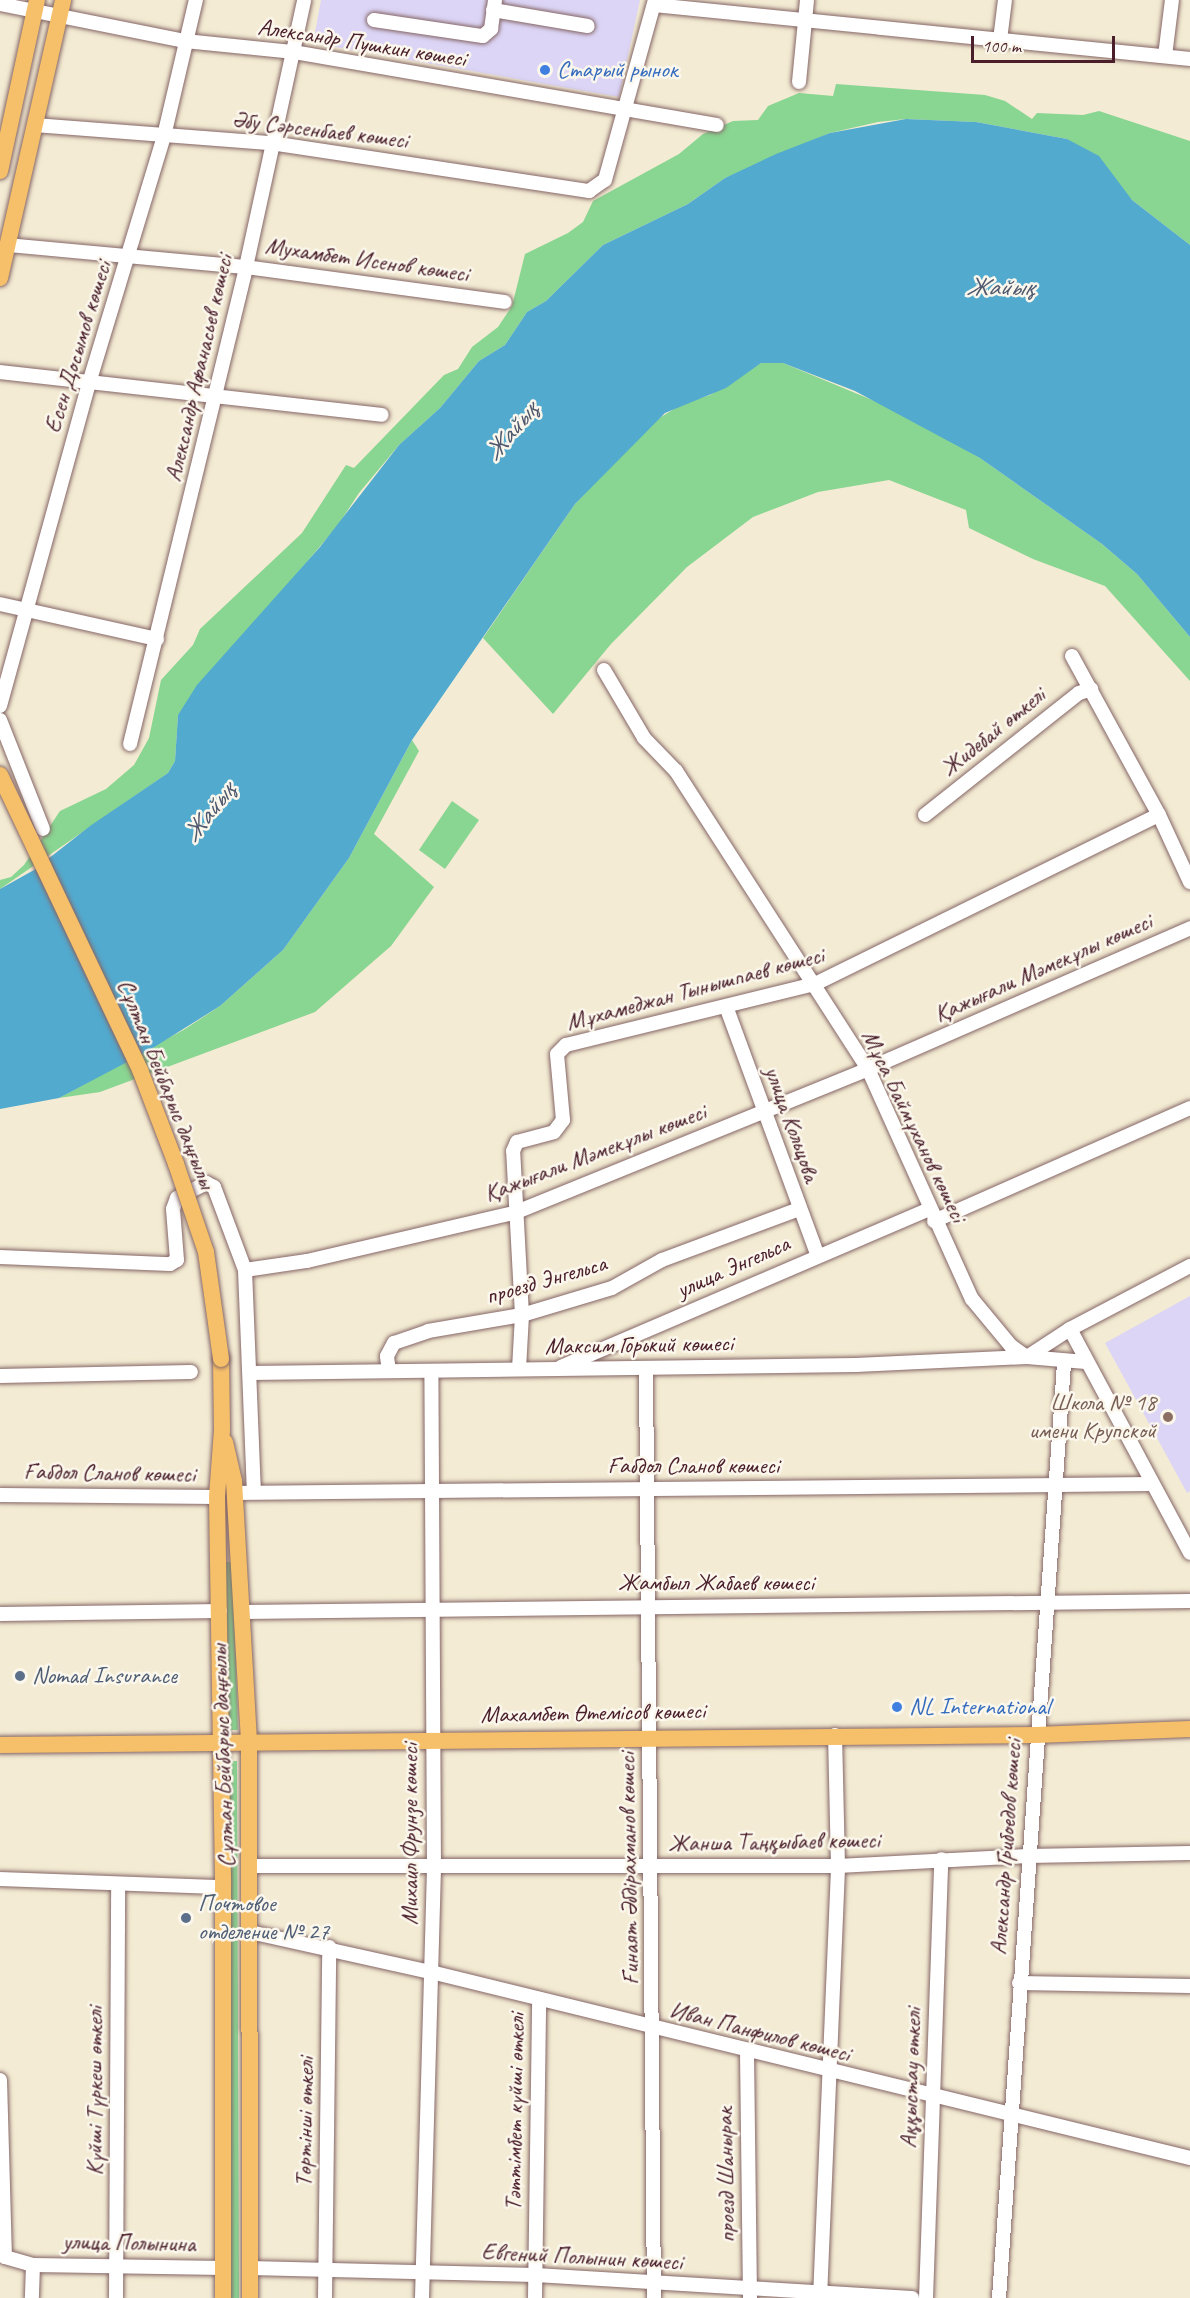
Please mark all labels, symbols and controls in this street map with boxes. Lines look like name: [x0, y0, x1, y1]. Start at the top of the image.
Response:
street label: Александр Пушкин көшесі: [255, 12, 469, 74]
scale bar: [974, 24, 1118, 62]
text: 100 m: [982, 35, 1021, 57]
place label: Старый рынок: [557, 56, 677, 84]
marker: Старый рынок: [538, 63, 552, 77]
street label: Әбу Сәрсенбаев көшесі: [230, 105, 410, 155]
street label: Мухамбет Исенов көшесі: [264, 231, 470, 289]
street label: Александр Афанасьев көшесі: [159, 252, 239, 484]
street label: Есен Досымов көшесі: [38, 258, 118, 436]
water label: Жайық: [966, 271, 1034, 303]
water label: Жайық: [477, 395, 545, 467]
street label: Жидебай өткелі: [935, 681, 1051, 783]
water label: Жайық: [176, 776, 242, 848]
street label: Қажығали Мәмекұлы көшесі: [930, 907, 1156, 1029]
street label: Мұхамеджан Тынышпаев көшесі: [563, 941, 827, 1037]
street label: Сұлтан Бейбарыс даңғылы: [111, 975, 221, 1193]
street label: Мұса Баймұханов көшесі: [855, 1025, 973, 1227]
street label: улица Кольцова: [758, 1062, 826, 1186]
street label: Қажығали Мәмекұлы көшесі: [480, 1097, 710, 1209]
street label: улица Энгельса: [672, 1229, 794, 1305]
street label: проезд Энгельса: [482, 1249, 610, 1311]
street label: Максим Горький көшесі: [544, 1329, 734, 1361]
place label: Школа № 18 имени Крупской: [1028, 1389, 1156, 1445]
marker: Школа № 18 имени Крупской: [1161, 1410, 1175, 1424]
street label: Ғабдол Сланов көшесі: [606, 1452, 780, 1480]
street label: Ғабдол Сланов көшесі: [22, 1457, 196, 1489]
street label: Жамбыл Жабаев көшесі: [618, 1569, 814, 1597]
street label: Сұлтан Бейбарыс даңғылы: [205, 1643, 241, 1869]
place label: Nomad Insurance: [32, 1662, 176, 1690]
marker: Nomad Insurance: [13, 1669, 27, 1683]
place label: NL International: [909, 1693, 1050, 1721]
street label: Махамбет Өтемісов көшесі: [480, 1697, 706, 1729]
marker: NL International: [890, 1700, 904, 1714]
street label: Александр Грибоедов көшесі: [984, 1738, 1028, 1956]
street label: Михаил Фрунзе көшесі: [396, 1744, 424, 1924]
street label: Ғинаят Әбдірахманов көшесі: [613, 1752, 645, 1986]
street label: Жанша Таңқыбаев көшесі: [669, 1826, 879, 1858]
place label: Почтовое отделение № 27: [198, 1890, 329, 1946]
marker: Почтовое отделение № 27: [179, 1911, 193, 1925]
street label: Иван Панфилов көшесі: [665, 1995, 855, 2069]
street label: Күйші Түркеш өткелі: [81, 2006, 109, 2176]
street label: Аққыстау өткелі: [894, 2007, 928, 2149]
street label: Тәттімбет күйші өткелі: [499, 2013, 531, 2211]
street label: Төртінші өткелі: [289, 2057, 321, 2187]
street label: проезд Шанырак: [710, 2107, 742, 2243]
street label: улица Полынина: [62, 2227, 196, 2259]
street label: Евгений Полынин көшесі: [481, 2237, 683, 2277]

